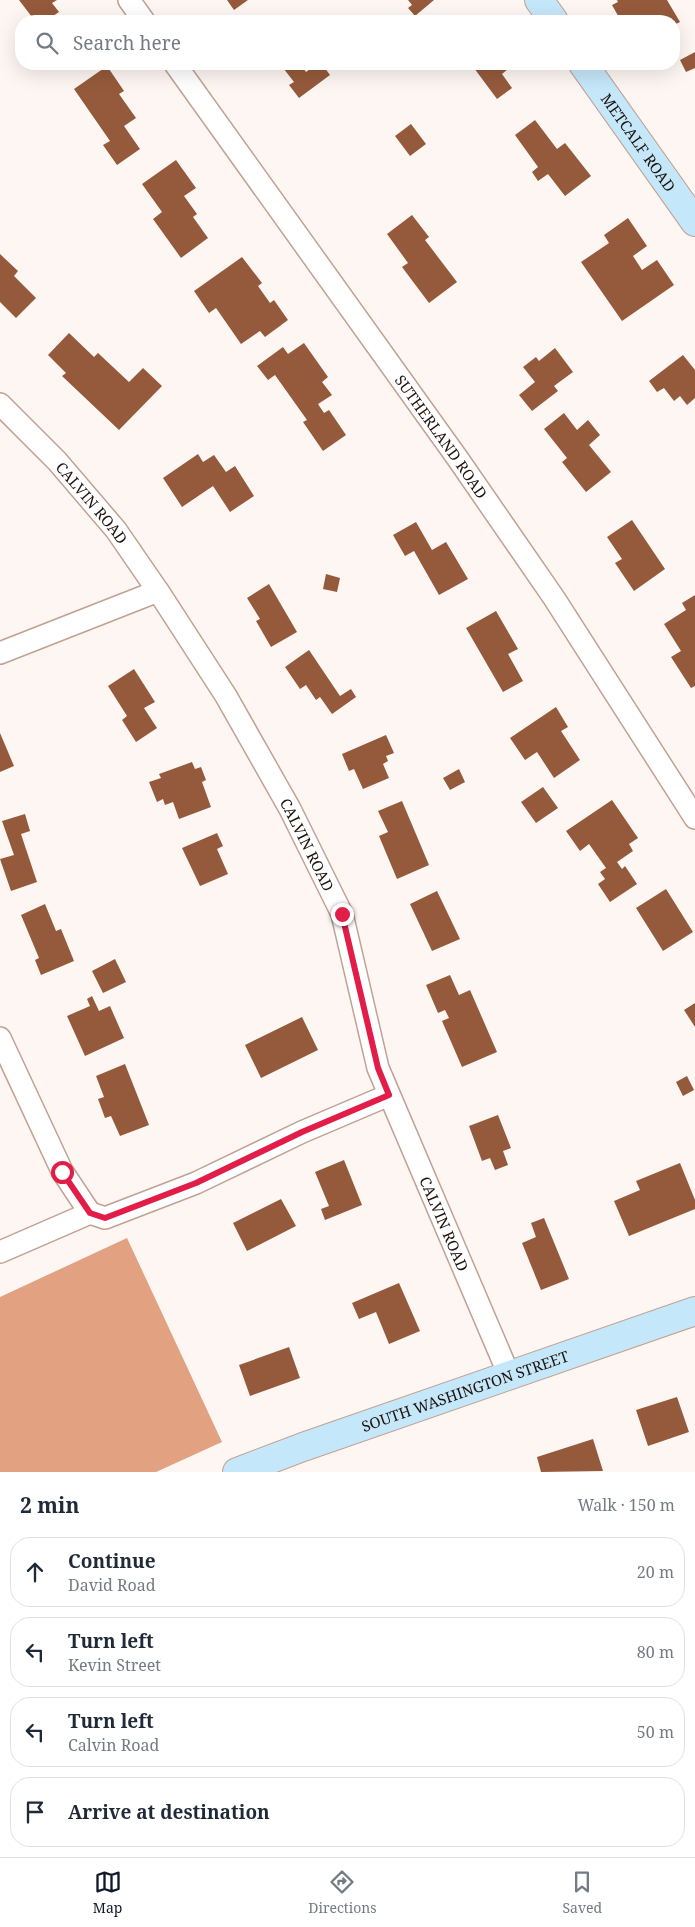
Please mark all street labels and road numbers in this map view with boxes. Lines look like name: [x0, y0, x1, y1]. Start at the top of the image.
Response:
street label: METCALF ROAD: [597, 89, 680, 196]
street label: SUTHERLAND ROAD: [391, 371, 492, 502]
street label: CALVIN ROAD: [52, 457, 132, 547]
street label: CALVIN ROAD: [276, 794, 339, 894]
street label: CALVIN ROAD: [415, 1173, 474, 1274]
street label: SOUTH WASHINGTON STREET: [359, 1346, 571, 1436]

